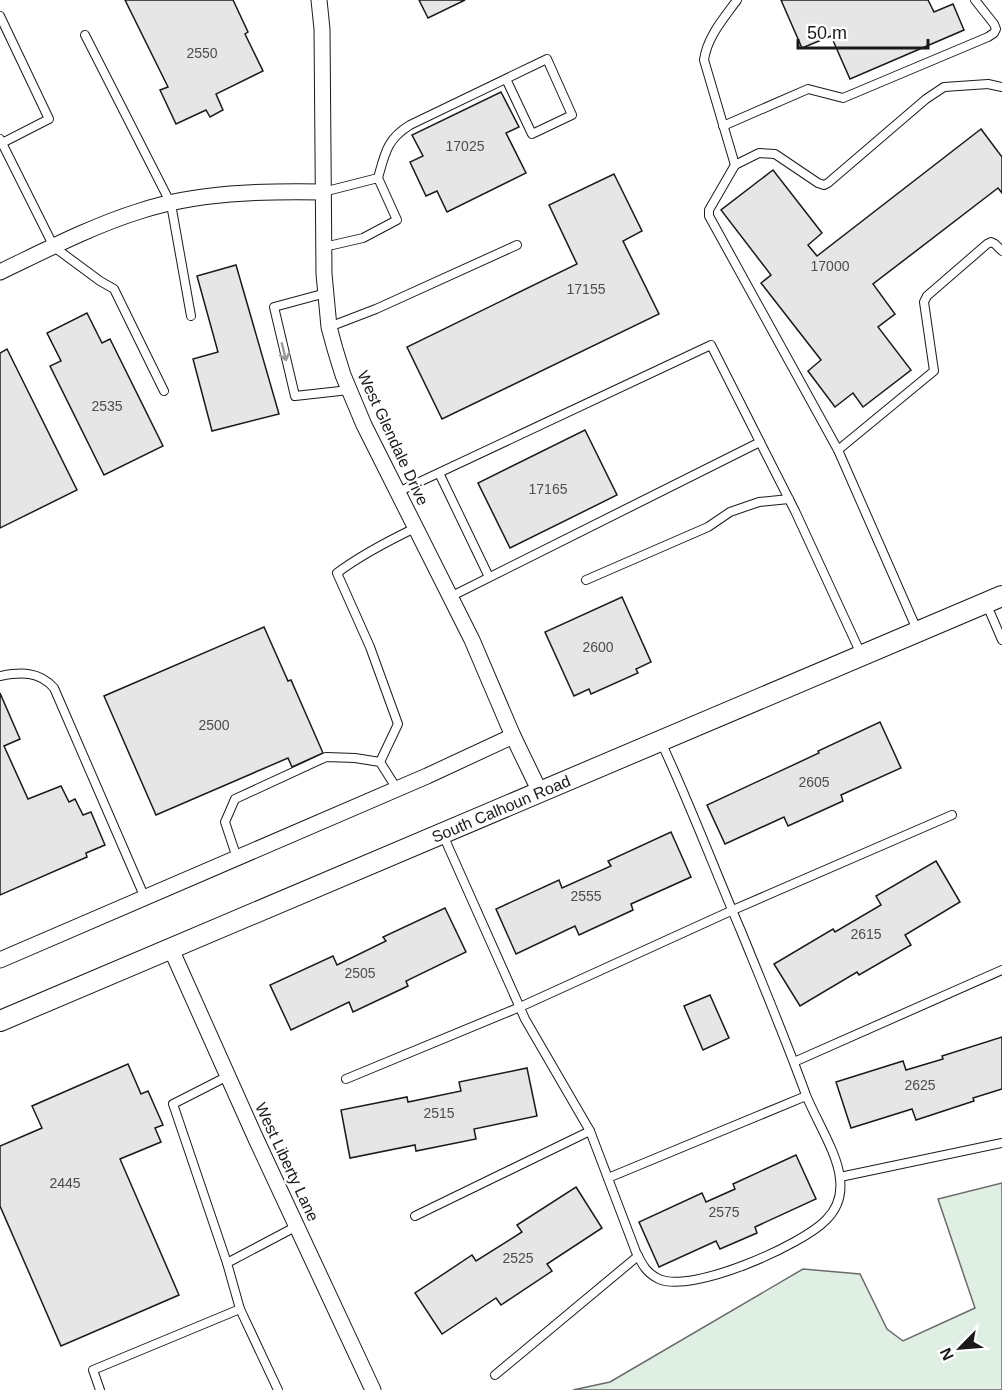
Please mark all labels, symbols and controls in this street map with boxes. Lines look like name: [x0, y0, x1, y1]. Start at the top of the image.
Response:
scale bar: [798, 12, 928, 50]
text: 50 m: [807, 23, 847, 43]
house number: 2550: [186, 45, 218, 61]
house number: 17025: [446, 138, 485, 154]
house number: 17000: [811, 258, 850, 274]
house number: 17155: [567, 281, 606, 297]
one-way arrow: [279, 342, 291, 361]
street label: West Glendale Drive: [354, 368, 432, 508]
house number: 2535: [91, 398, 123, 414]
house number: 17165: [529, 481, 568, 497]
house number: 2600: [582, 639, 614, 655]
house number: 2500: [198, 717, 230, 733]
street label: South Calhoun Road: [429, 772, 573, 845]
house number: 2605: [798, 774, 830, 790]
house number: 2555: [570, 888, 602, 904]
house number: 2615: [850, 926, 882, 942]
house number: 2505: [344, 965, 376, 981]
house number: 2625: [904, 1077, 936, 1093]
street label: West Liberty Lane: [252, 1100, 322, 1224]
house number: 2515: [423, 1105, 455, 1121]
house number: 2445: [49, 1175, 81, 1191]
house number: 2575: [708, 1204, 740, 1220]
house number: 2525: [502, 1250, 534, 1266]
north arrow: [930, 1318, 990, 1378]
text: N: [937, 1345, 957, 1363]

